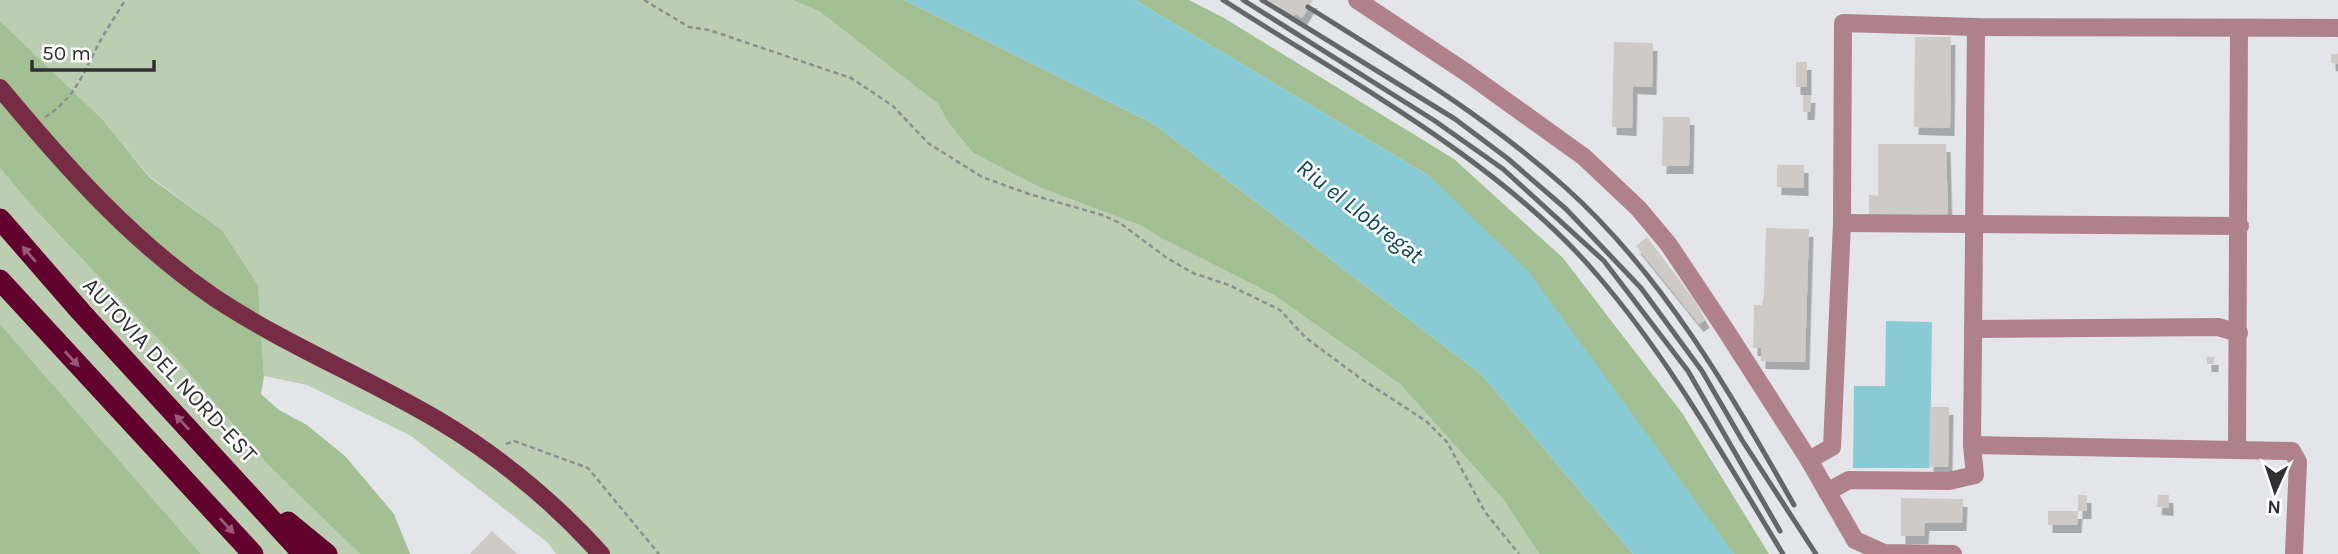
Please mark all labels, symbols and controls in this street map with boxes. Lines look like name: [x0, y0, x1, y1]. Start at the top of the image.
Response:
scale bar: [32, 28, 154, 72]
text: 50 m: [42, 41, 91, 65]
water label: Riu el Llobregat: [1291, 153, 1429, 270]
one-way arrow: [22, 245, 37, 262]
street label: AUTOVIA DEL NORD-EST: [77, 272, 263, 468]
one-way arrow: [64, 350, 80, 367]
one-way arrow: [174, 413, 190, 431]
north arrow: [2240, 456, 2310, 526]
text: N: [2267, 496, 2282, 518]
one-way arrow: [219, 517, 235, 535]

